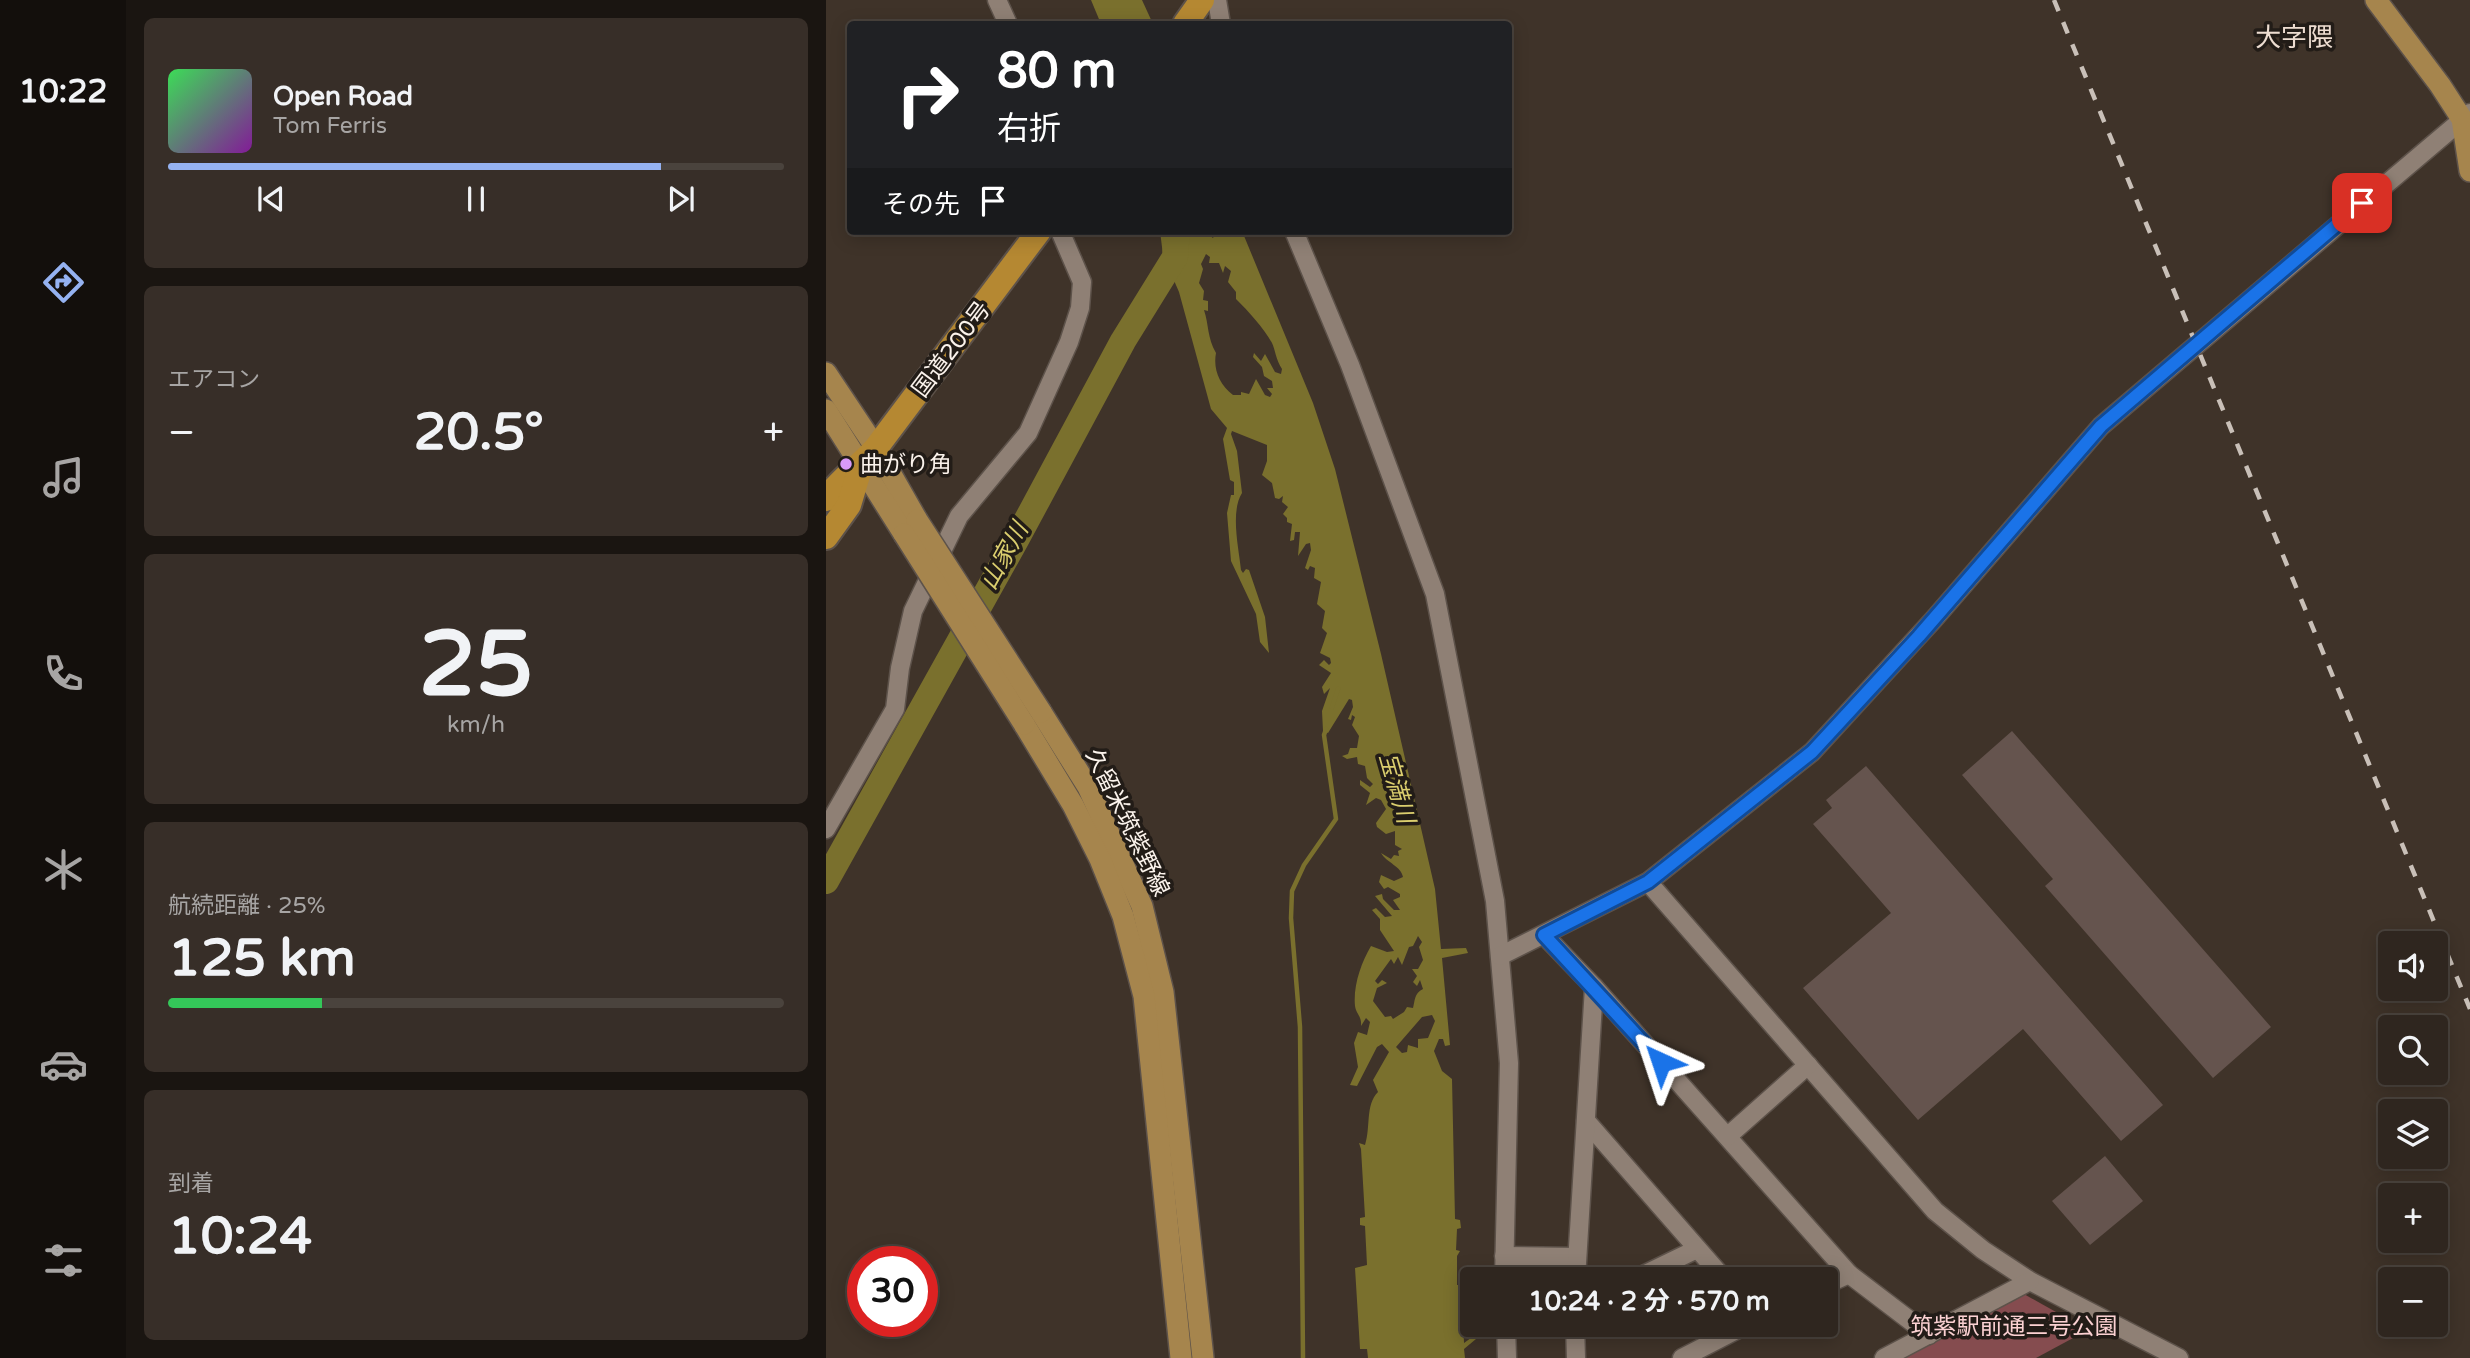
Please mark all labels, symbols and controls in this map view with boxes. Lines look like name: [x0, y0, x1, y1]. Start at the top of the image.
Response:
district label: 大字隈: [2255, 22, 2333, 53]
text: 80 m: [997, 42, 1116, 101]
icon: right: [882, 49, 973, 140]
text: 10:22: [19, 73, 107, 111]
text: Open Road: [273, 81, 413, 112]
text: 右折: [997, 110, 1061, 148]
text: Tom Ferris: [273, 112, 387, 140]
pin: [2332, 173, 2392, 233]
icon: previous: [252, 180, 290, 218]
icon: pause: [457, 180, 495, 218]
icon: next: [662, 180, 700, 218]
icon: arrive: [974, 182, 1012, 220]
icon: arrive: [2343, 184, 2381, 222]
text: その先: [882, 189, 960, 220]
icon: directions: [39, 258, 88, 307]
street label: 国道200号: [907, 296, 997, 403]
text: エアコン: [168, 366, 260, 394]
text: 20.5°: [414, 401, 544, 464]
text: −: [168, 410, 195, 456]
text: +: [763, 410, 784, 456]
place label: 曲がり角: [860, 451, 952, 479]
icon: music: [39, 453, 88, 502]
marker: 曲がり角: [838, 456, 854, 472]
water label: 山家川: [974, 515, 1036, 595]
text: 25: [419, 610, 533, 720]
icon: phone: [39, 649, 88, 698]
text: km/h: [447, 711, 505, 739]
street label: 久留米筑紫野線: [1079, 744, 1175, 901]
water label: 宝満川: [1373, 750, 1421, 830]
icon: climate: [39, 845, 88, 894]
text: 航続距離 · 25%: [168, 892, 326, 920]
text: 125 km: [168, 927, 356, 990]
map controls: [2378, 931, 2448, 1337]
button: sound: [2378, 931, 2448, 1001]
button: search: [2378, 1015, 2448, 1085]
position arrow: [1624, 1025, 1698, 1099]
icon: car: [39, 1040, 88, 1089]
button: layers: [2378, 1099, 2448, 1169]
text: 到着: [168, 1170, 214, 1198]
button: +: [2378, 1183, 2448, 1253]
text: 10:24: [168, 1205, 312, 1268]
icon: filters: [39, 1236, 88, 1285]
speed limit sign: 30: [847, 1246, 938, 1337]
button: −: [2378, 1267, 2448, 1337]
text: 10:24 · 2 分 · 570 m: [1528, 1286, 1770, 1317]
park label: 筑紫駅前通三号公園: [1911, 1313, 2118, 1341]

